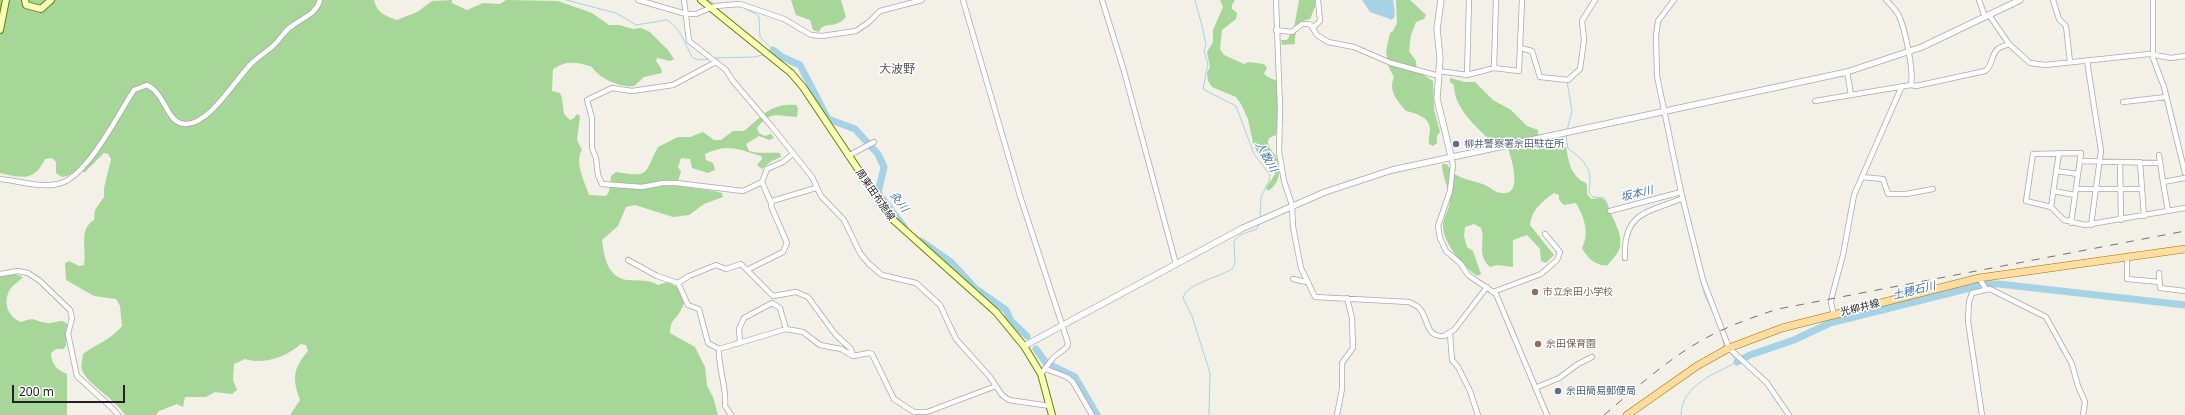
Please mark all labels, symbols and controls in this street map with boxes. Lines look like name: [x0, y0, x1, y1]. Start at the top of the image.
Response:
district label: 大波野: [879, 63, 915, 77]
place label: 柳井警察署余田駐在所: [1464, 138, 1564, 150]
water label: 人数川: [1252, 139, 1280, 175]
marker: 柳井警察署余田駐在所: [1451, 139, 1461, 149]
street label: 周東田布施線: [853, 167, 897, 223]
water label: 坂本川: [1619, 184, 1655, 204]
water label: 灸川: [887, 189, 911, 215]
water label: 土穂石川: [1891, 279, 1937, 303]
place label: 市立余田小学校: [1543, 286, 1613, 298]
marker: 市立余田小学校: [1530, 287, 1540, 297]
street label: 光柳井線: [1839, 297, 1881, 319]
place label: 余田保育園: [1546, 338, 1596, 350]
marker: 余田保育園: [1533, 339, 1543, 349]
scale bar: [14, 377, 127, 403]
text: 200 m: [19, 383, 54, 400]
place label: 余田簡易郵便局: [1566, 385, 1636, 397]
marker: 余田簡易郵便局: [1553, 386, 1563, 396]

